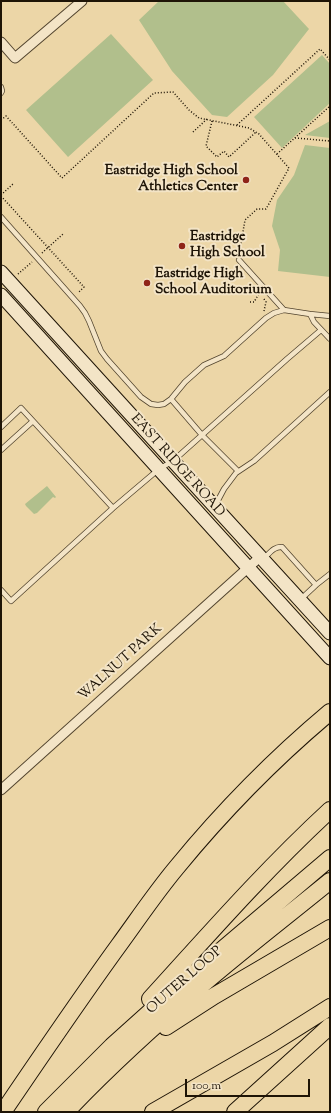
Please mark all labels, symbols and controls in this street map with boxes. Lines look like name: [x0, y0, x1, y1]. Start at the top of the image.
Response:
place label: Eastridge High School Athletics Center: [105, 164, 238, 196]
marker: Eastridge High School Athletics Center: [241, 175, 251, 185]
place label: Eastridge High School: [190, 230, 265, 262]
marker: Eastridge High School: [177, 241, 187, 251]
place label: Eastridge High School Auditorium: [155, 267, 272, 300]
marker: Eastridge High School Auditorium: [142, 278, 152, 288]
street label: EAST RIDGE ROAD: [126, 411, 228, 521]
street label: WALNUT PARK: [76, 621, 166, 705]
street label: OUTER LOOP: [144, 944, 226, 1018]
scale bar: [187, 1071, 312, 1097]
text: 100 m: [192, 1077, 221, 1095]

